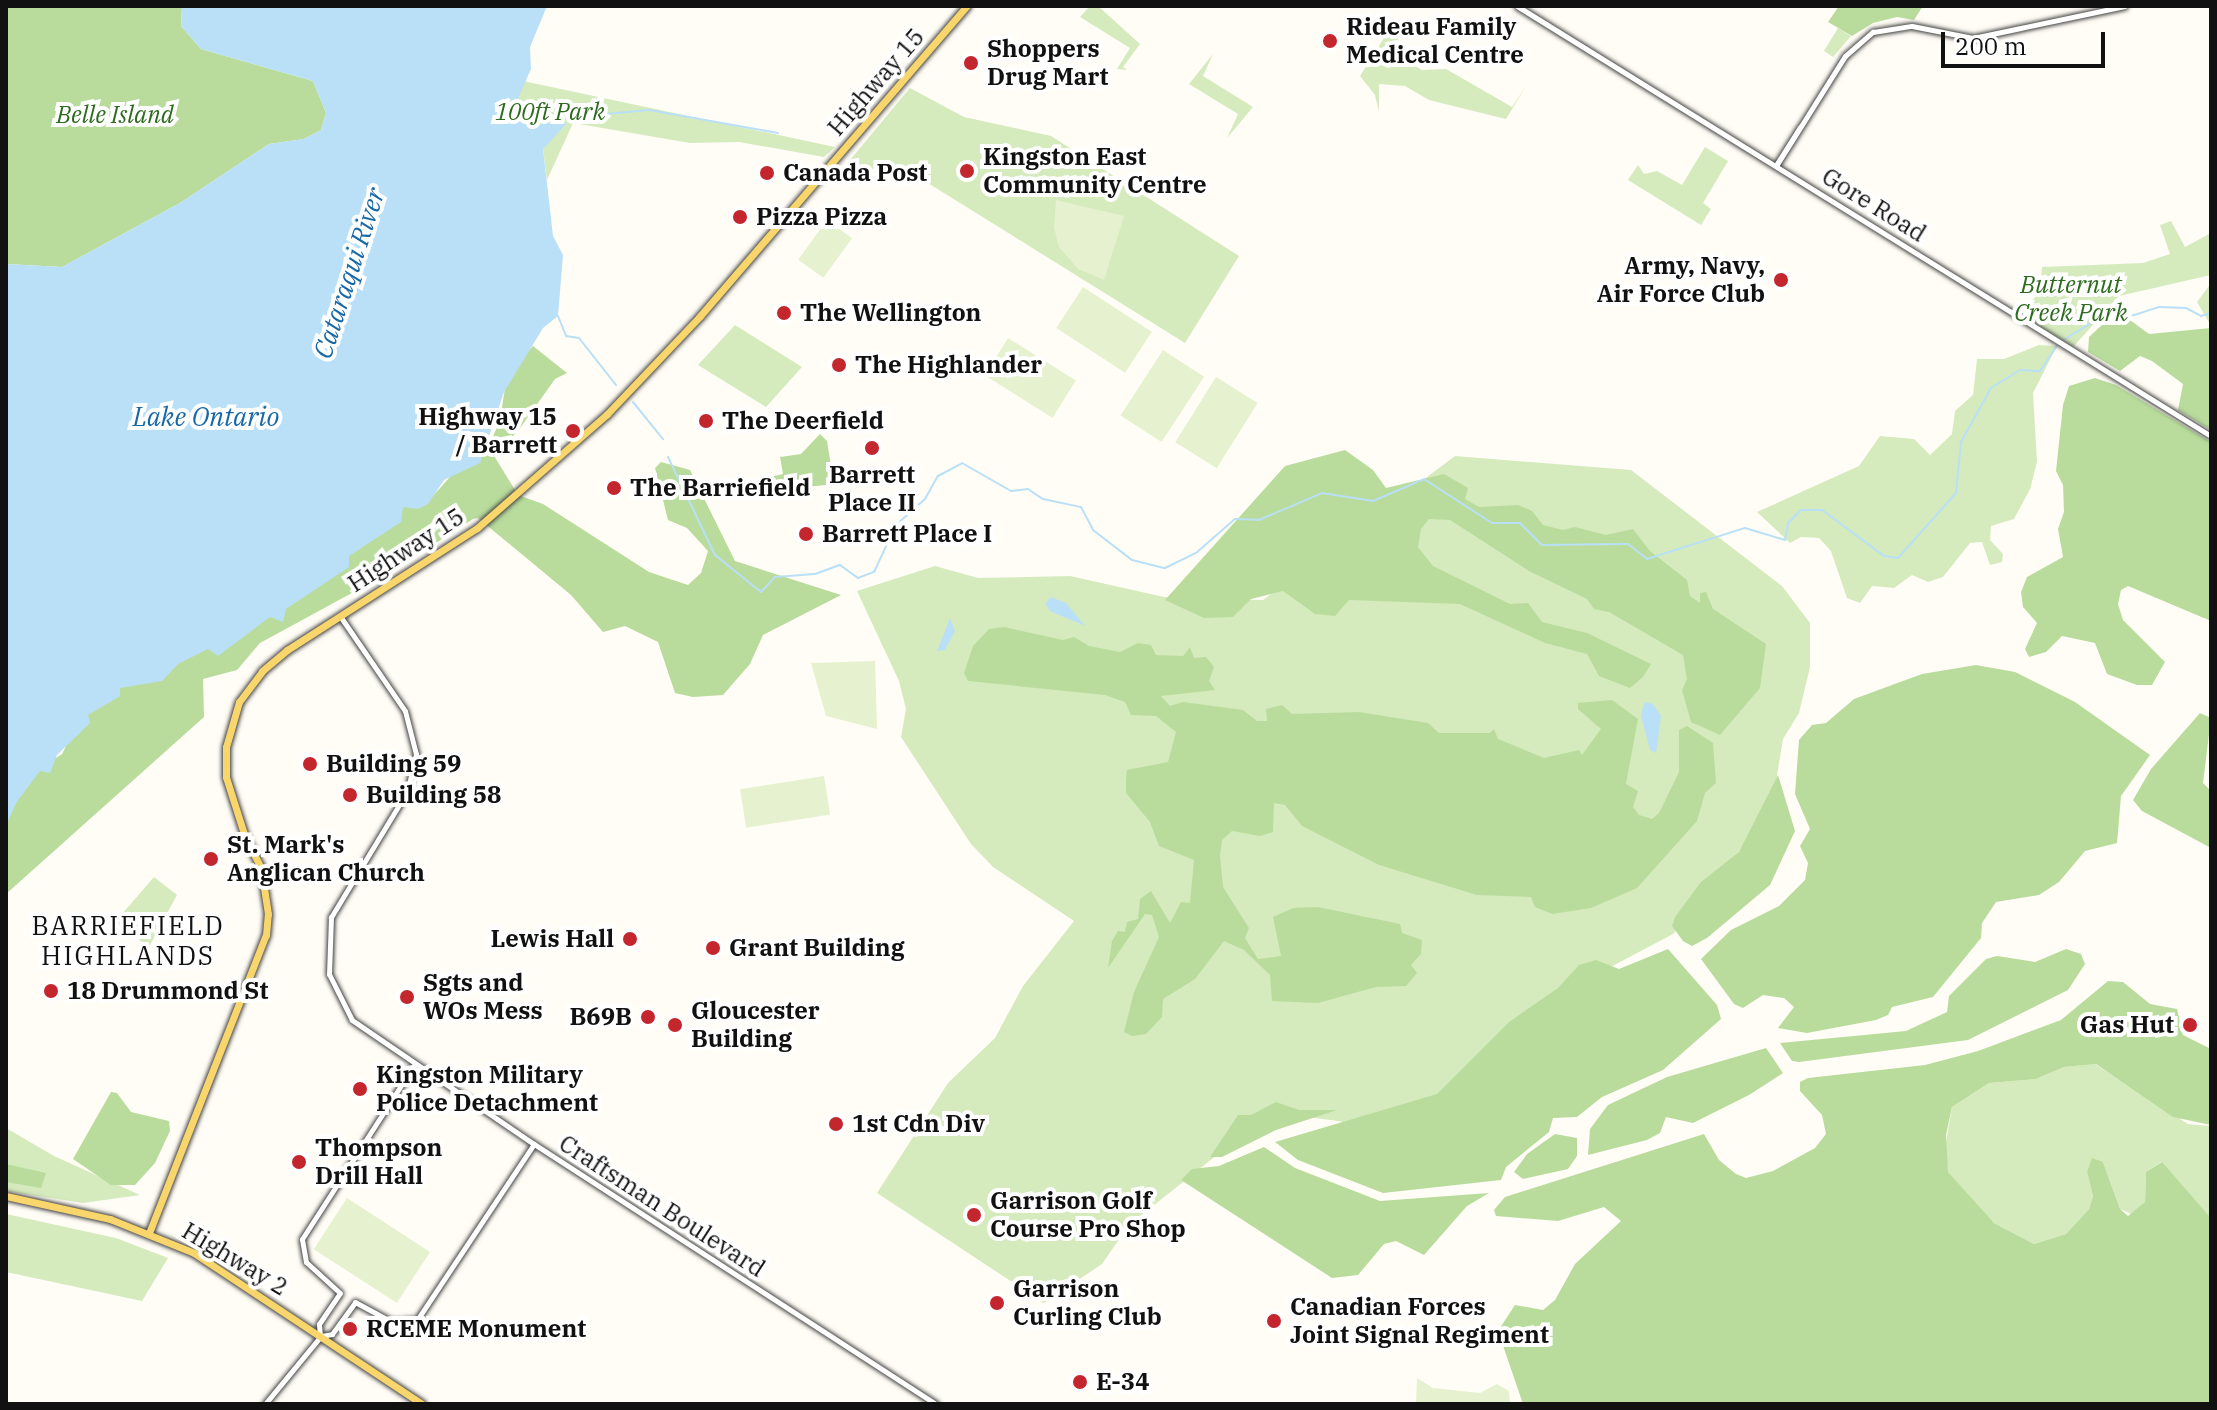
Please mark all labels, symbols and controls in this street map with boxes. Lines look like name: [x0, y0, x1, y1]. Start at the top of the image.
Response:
place label: Rideau Family Medical Centre: [1346, 13, 1524, 69]
scale bar: [1945, 16, 2109, 66]
street label: Highway 15: [822, 22, 930, 142]
text: 200 m: [1955, 30, 2027, 62]
marker: Rideau Family Medical Centre: [1321, 32, 1339, 50]
place label: Shoppers Drug Mart: [987, 35, 1109, 91]
marker: Shoppers Drug Mart: [962, 54, 980, 72]
park label: 100ft Park: [495, 98, 605, 126]
park label: Belle Island: [56, 101, 174, 129]
place label: Kingston East Community Centre: [983, 143, 1207, 199]
place label: Canada Post: [783, 159, 927, 187]
marker: Kingston East Community Centre: [958, 162, 976, 180]
street label: Gore Road: [1817, 162, 1931, 248]
marker: Canada Post: [758, 164, 776, 182]
water label: Cataraqui River: [307, 184, 391, 362]
place label: Pizza Pizza: [756, 203, 887, 231]
marker: Pizza Pizza: [731, 208, 749, 226]
place label: Army, Navy, Air Force Club: [1597, 252, 1765, 308]
marker: Army, Navy, Air Force Club: [1772, 271, 1790, 289]
park label: Butternut Creek Park: [2014, 271, 2128, 327]
place label: The Wellington: [800, 299, 982, 327]
marker: The Wellington: [775, 304, 793, 322]
place label: The Highlander: [855, 351, 1042, 379]
marker: The Highlander: [830, 356, 848, 374]
water label: Lake Ontario: [133, 401, 279, 433]
place label: Highway 15 / Barrett: [418, 403, 557, 459]
place label: The Deerfield: [722, 407, 884, 435]
marker: The Deerfield: [697, 412, 715, 430]
marker: Highway 15 / Barrett: [564, 422, 582, 440]
marker: Barrett Place II: [863, 439, 881, 457]
place label: Barrett Place II: [828, 461, 916, 517]
place label: The Barriefield: [630, 474, 810, 502]
marker: The Barriefield: [605, 479, 623, 497]
street label: Highway 15: [342, 502, 470, 598]
place label: Barrett Place I: [822, 520, 992, 548]
marker: Barrett Place I: [797, 525, 815, 543]
place label: Building 59: [326, 750, 461, 778]
marker: Building 59: [301, 755, 319, 773]
place label: Building 58: [366, 781, 501, 809]
marker: Building 58: [341, 786, 359, 804]
place label: St. Mark's Anglican Church: [227, 831, 425, 887]
marker: St. Mark's Anglican Church: [202, 850, 220, 868]
district label: BARRIEFIELD HIGHLANDS: [31, 910, 225, 972]
place label: Lewis Hall: [490, 925, 614, 953]
marker: Lewis Hall: [621, 930, 639, 948]
place label: Grant Building: [729, 934, 905, 962]
marker: Grant Building: [704, 939, 722, 957]
place label: Sgts and WOs Mess: [423, 969, 543, 1025]
place label: 18 Drummond St: [67, 977, 268, 1005]
marker: 18 Drummond St: [42, 982, 60, 1000]
marker: Sgts and WOs Mess: [398, 988, 416, 1006]
place label: Gloucester Building: [691, 997, 820, 1053]
place label: B69B: [569, 1003, 632, 1031]
marker: B69B: [639, 1008, 657, 1026]
place label: Gas Hut: [2080, 1011, 2174, 1039]
marker: Gloucester Building: [666, 1016, 684, 1034]
marker: Gas Hut: [2181, 1016, 2199, 1034]
place label: Kingston Military Police Detachment: [376, 1061, 598, 1117]
marker: Kingston Military Police Detachment: [351, 1080, 369, 1098]
place label: 1st Cdn Div: [852, 1110, 985, 1138]
marker: 1st Cdn Div: [827, 1115, 845, 1133]
street label: Craftsman Boulevard: [554, 1129, 770, 1283]
place label: Thompson Drill Hall: [315, 1134, 442, 1190]
marker: Thompson Drill Hall: [290, 1153, 308, 1171]
place label: Garrison Golf Course Pro Shop: [990, 1187, 1186, 1243]
marker: Garrison Golf Course Pro Shop: [965, 1206, 983, 1224]
street label: Highway 2: [177, 1216, 293, 1302]
place label: Garrison Curling Club: [1013, 1275, 1162, 1331]
place label: Canadian Forces Joint Signal Regiment: [1290, 1293, 1549, 1349]
marker: Garrison Curling Club: [988, 1294, 1006, 1312]
marker: Canadian Forces Joint Signal Regiment: [1265, 1312, 1283, 1330]
place label: RCEME Monument: [366, 1315, 586, 1343]
marker: RCEME Monument: [341, 1320, 359, 1338]
place label: E-34: [1096, 1368, 1150, 1396]
marker: E-34: [1071, 1373, 1089, 1391]

